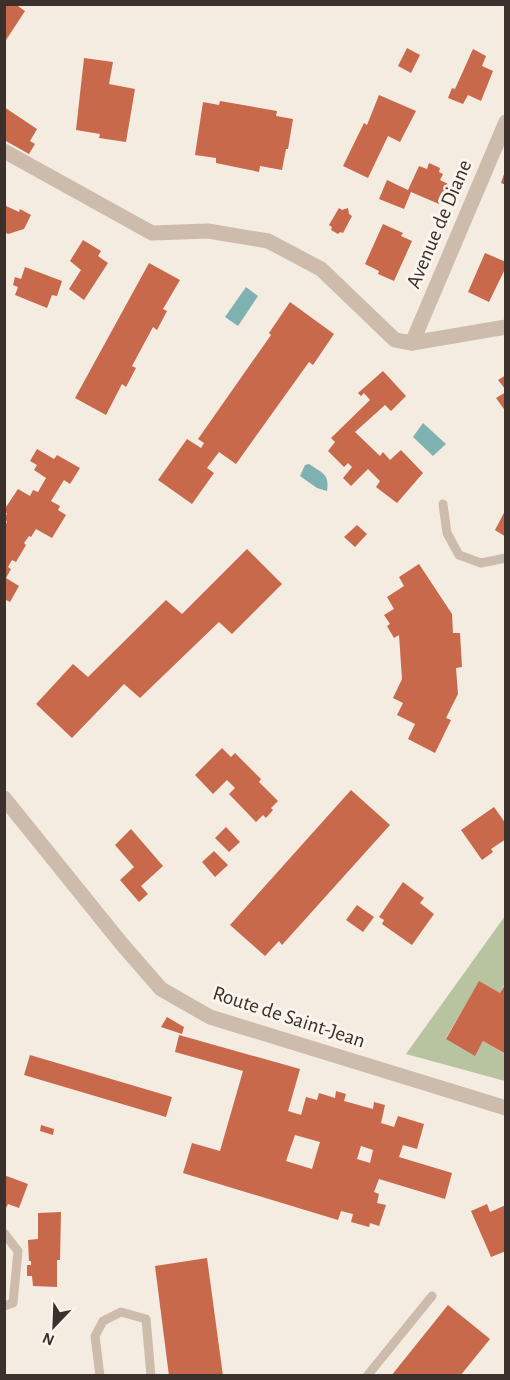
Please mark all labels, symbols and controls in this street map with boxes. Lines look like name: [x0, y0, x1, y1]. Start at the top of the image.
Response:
street label: Avenue de Diane: [402, 157, 476, 291]
street label: Route de Saint-Jean: [210, 982, 368, 1052]
north arrow: [24, 1296, 84, 1356]
text: N: [40, 1329, 57, 1348]

